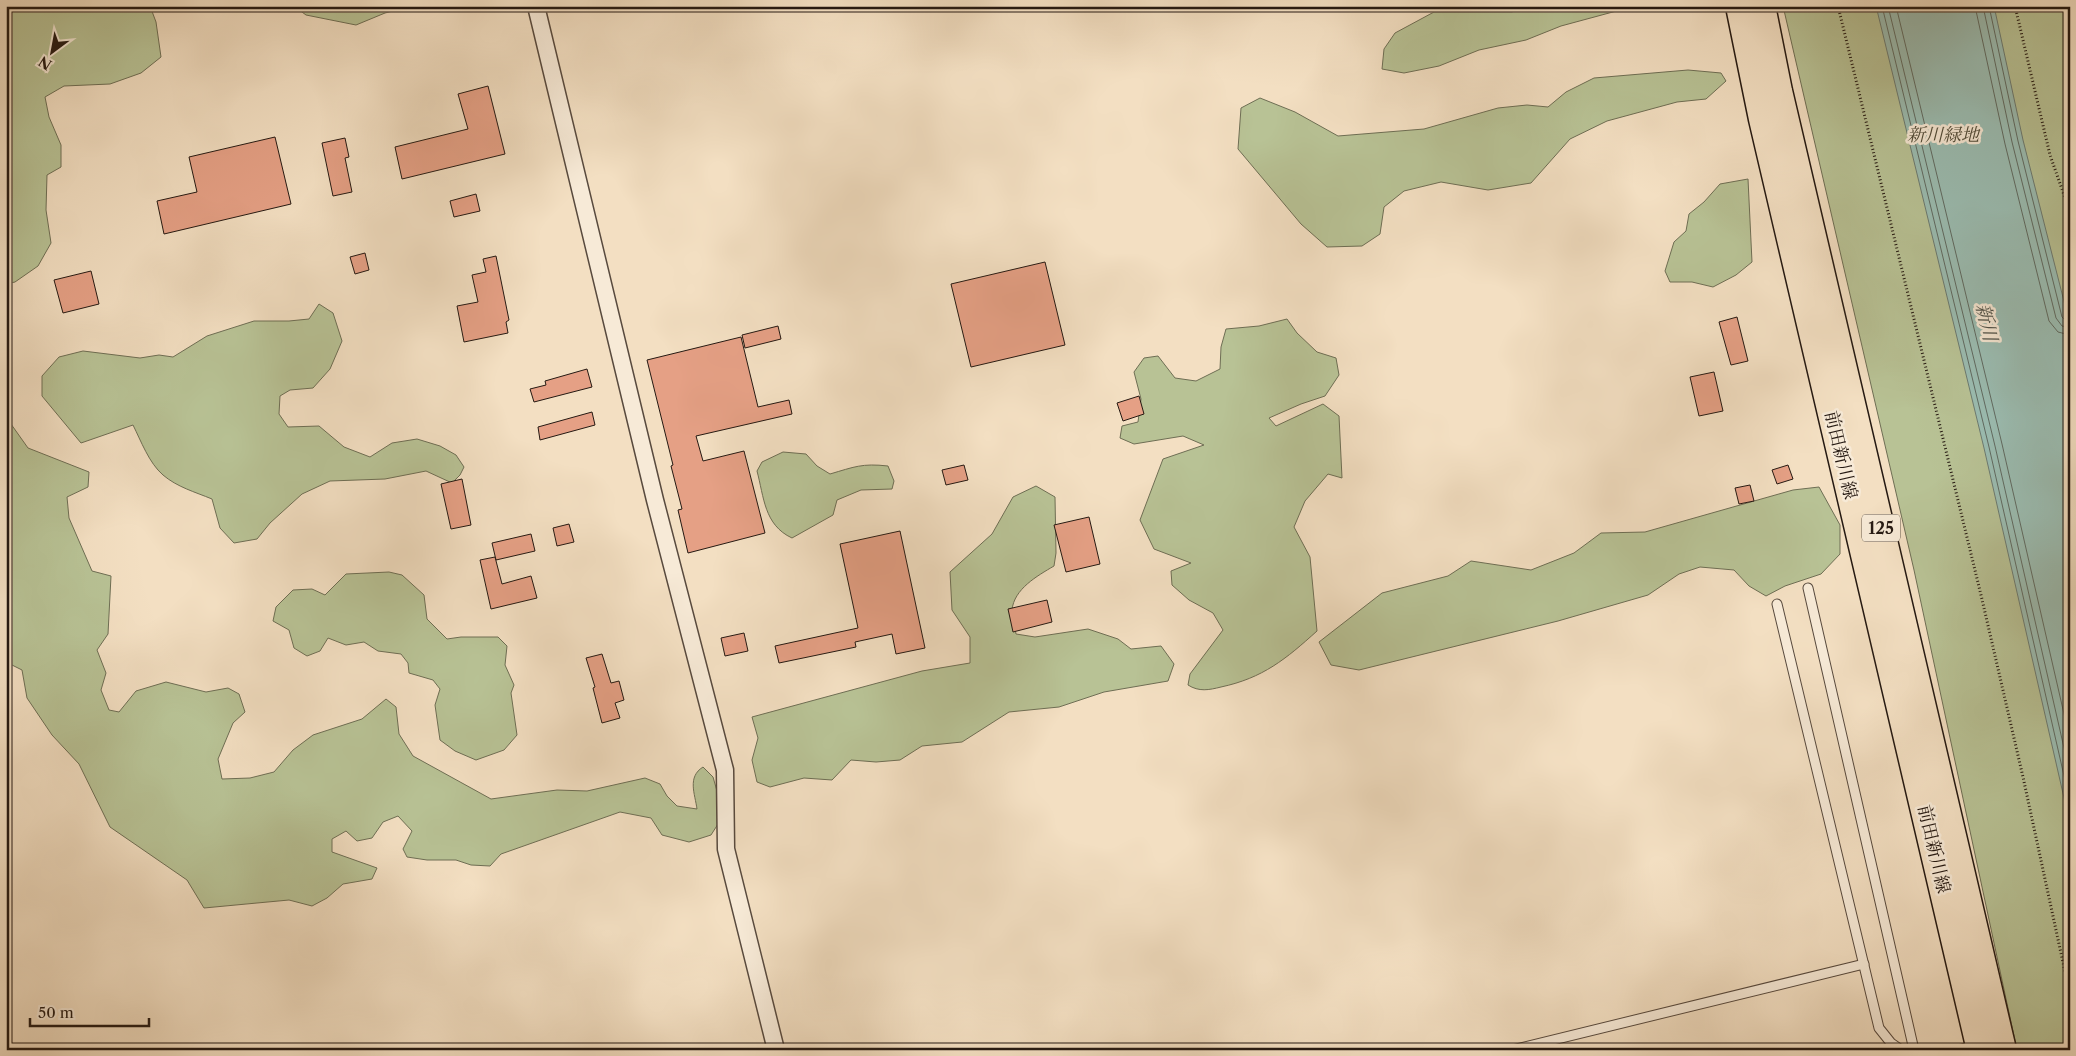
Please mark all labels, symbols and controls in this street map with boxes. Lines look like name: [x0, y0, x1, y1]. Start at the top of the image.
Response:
north arrow: [28, 28, 78, 78]
text: N: [35, 52, 55, 74]
park label: 新川緑地: [1907, 124, 1981, 146]
water label: 新川: [1971, 301, 2002, 345]
street label: 前田新川線: [1820, 409, 1862, 501]
road number: 125: [1862, 514, 1900, 542]
street label: 前田新川線: [1913, 803, 1955, 895]
scale bar: [30, 996, 149, 1028]
text: 50 m: [38, 1003, 74, 1022]

